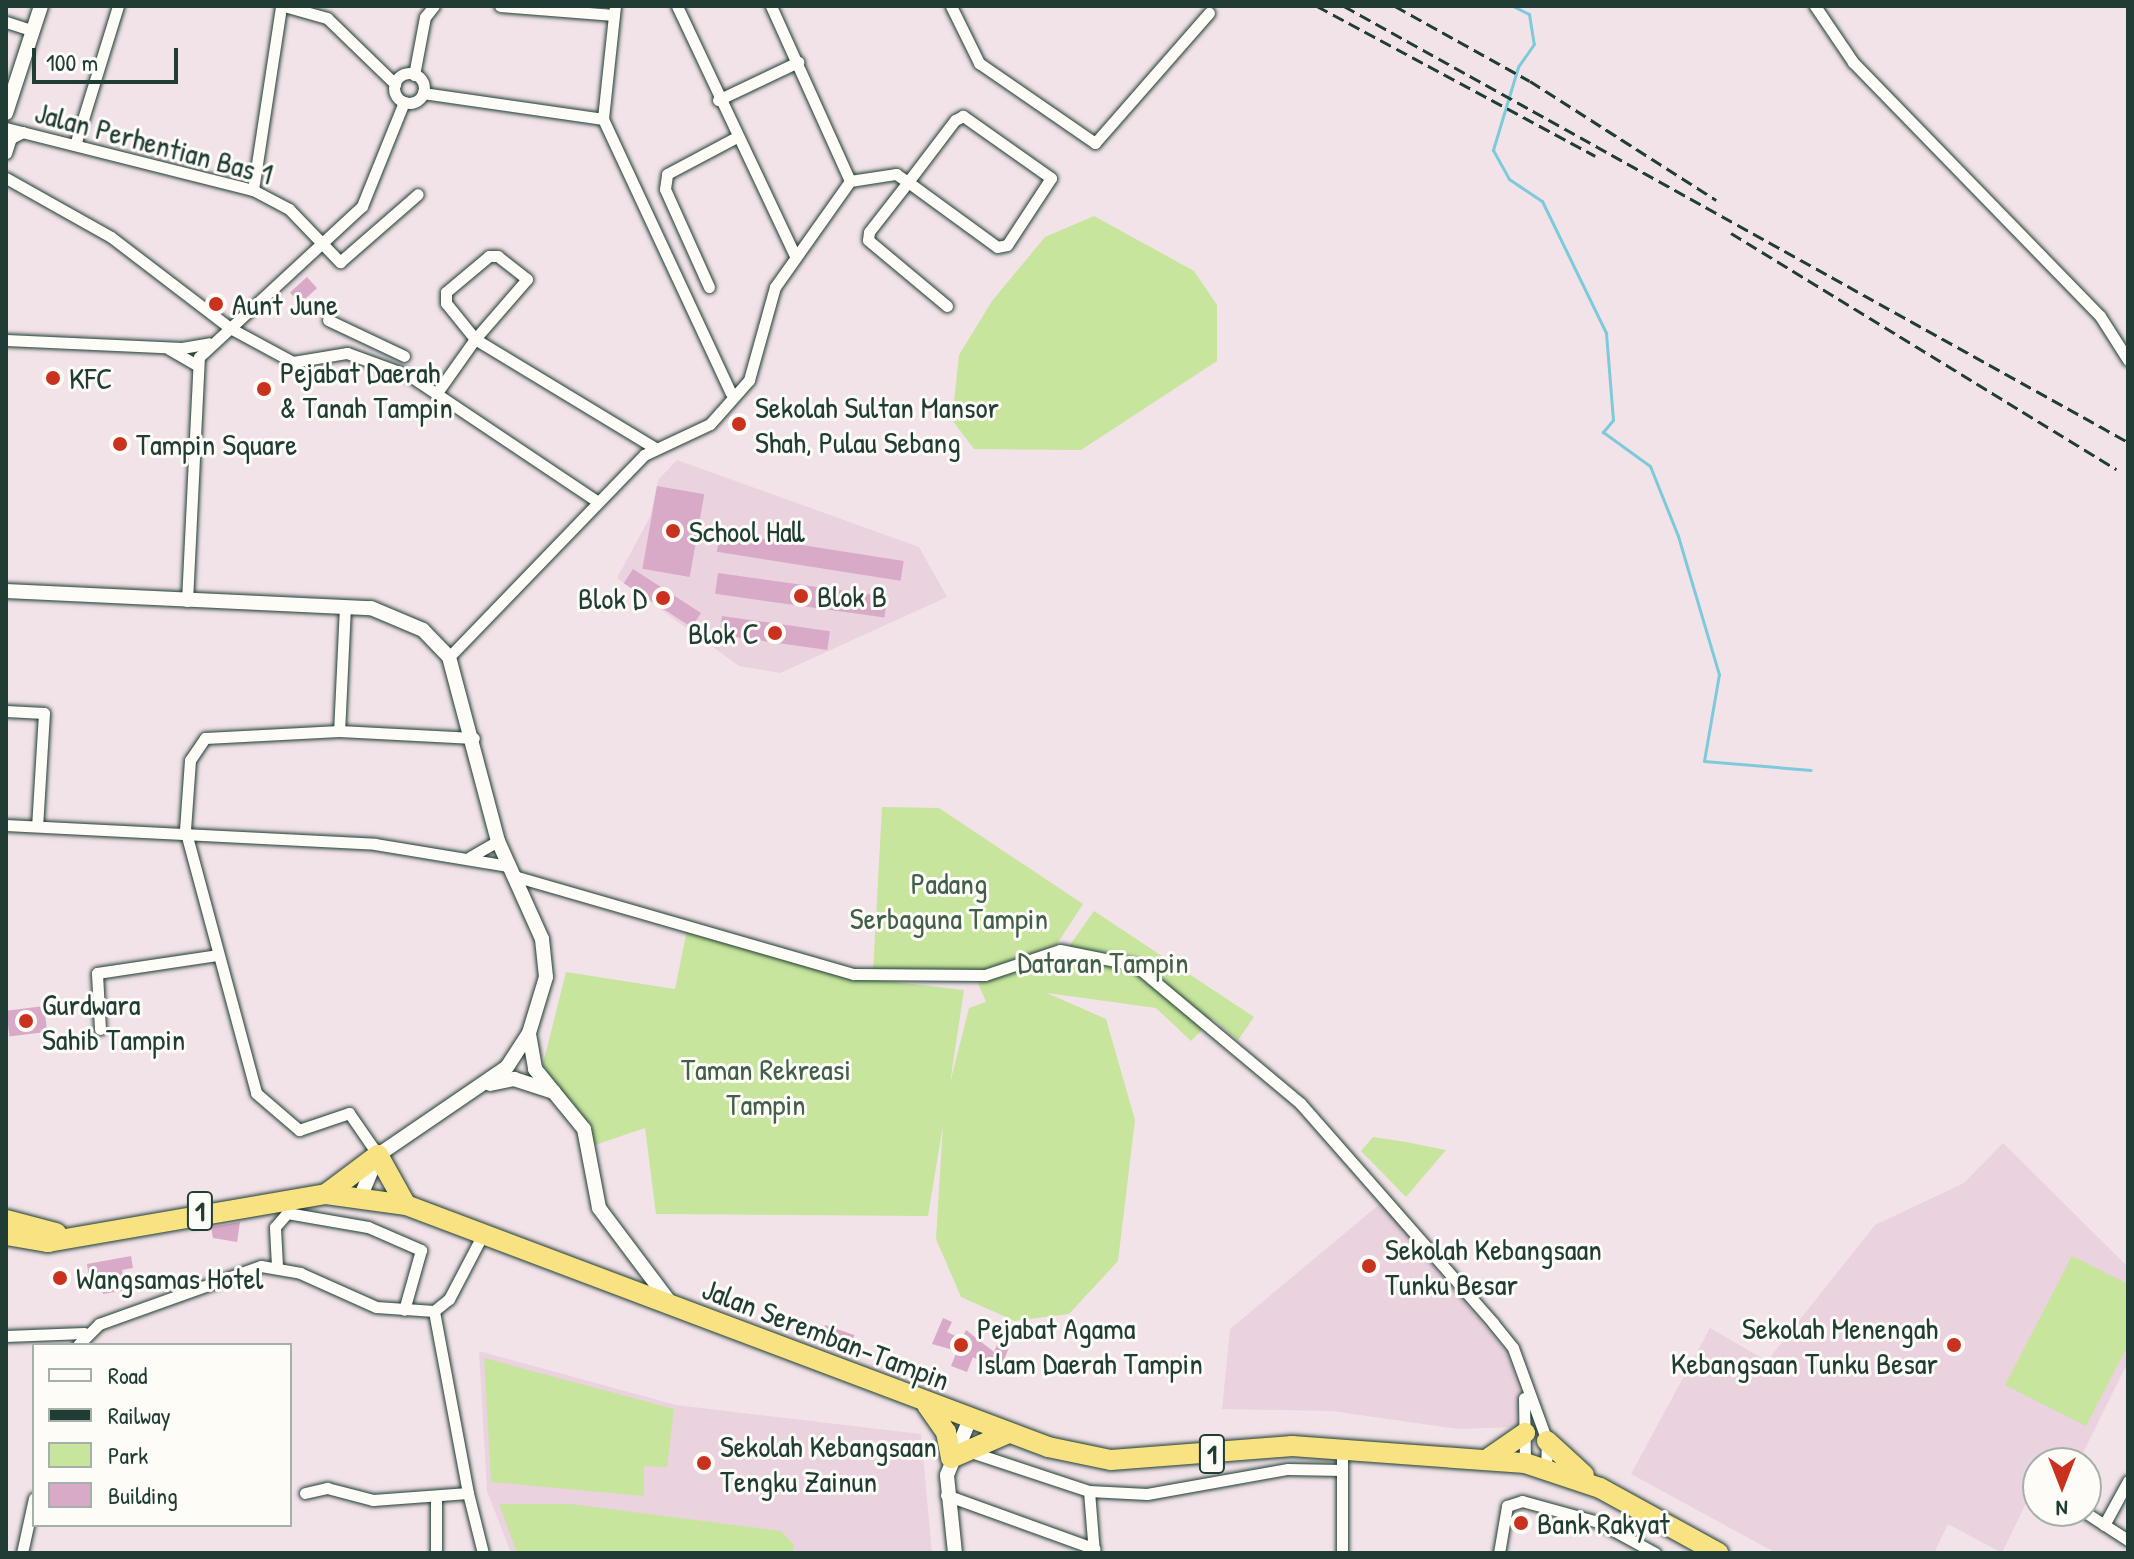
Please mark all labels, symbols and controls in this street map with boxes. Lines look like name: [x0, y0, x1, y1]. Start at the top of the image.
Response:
scale bar: [36, 32, 182, 82]
text: 100 m: [46, 46, 98, 78]
street label: Jalan Perhentian Bas 1: [31, 94, 277, 192]
place label: Aunt June: [232, 286, 338, 322]
marker: Aunt June: [207, 295, 225, 313]
place label: Pejabat Daerah & Tanah Tampin: [280, 354, 453, 424]
place label: KFC: [69, 360, 112, 396]
marker: KFC: [44, 369, 62, 387]
marker: Pejabat Daerah & Tanah Tampin: [255, 380, 273, 398]
place label: Sekolah Sultan Mansor Shah, Pulau Sebang: [755, 389, 999, 460]
marker: Sekolah Sultan Mansor Shah, Pulau Sebang: [730, 415, 748, 433]
place label: Tampin Square: [136, 426, 297, 462]
marker: Tampin Square: [111, 435, 129, 453]
place label: School Hall: [689, 513, 805, 549]
marker: School Hall: [664, 522, 682, 540]
place label: Blok B: [817, 578, 887, 614]
place label: Blok D: [578, 580, 647, 616]
marker: Blok B: [792, 587, 810, 605]
marker: Blok D: [654, 589, 672, 607]
place label: Blok C: [688, 615, 759, 651]
marker: Blok C: [766, 624, 784, 642]
park label: Padang Serbaguna Tampin: [850, 865, 1048, 936]
park label: Dataran Tampin: [1017, 944, 1189, 980]
place label: Gurdwara Sahib Tampin: [42, 986, 185, 1056]
marker: Gurdwara Sahib Tampin: [17, 1012, 35, 1030]
park label: Taman Rekreasi Tampin: [681, 1051, 851, 1122]
road number: 1: [186, 1187, 214, 1235]
place label: Sekolah Kebangsaan Tunku Besar: [1385, 1231, 1602, 1302]
marker: Sekolah Kebangsaan Tunku Besar: [1360, 1257, 1378, 1275]
place label: Wangsamas Hotel: [76, 1260, 263, 1296]
marker: Wangsamas Hotel: [51, 1269, 69, 1287]
street label: Jalan Seremban-Tampin: [697, 1270, 955, 1398]
place label: Pejabat Agama Islam Daerah Tampin: [977, 1310, 1203, 1380]
place label: Sekolah Menengah Kebangsaan Tunku Besar: [1671, 1310, 1938, 1380]
marker: Pejabat Agama Islam Daerah Tampin: [952, 1336, 970, 1354]
marker: Sekolah Menengah Kebangsaan Tunku Besar: [1945, 1336, 1963, 1354]
legend: [32, 1343, 292, 1527]
text: Road: [108, 1359, 147, 1391]
text: Railway: [108, 1399, 171, 1431]
place label: Sekolah Kebangsaan Tengku Zainun: [720, 1428, 937, 1498]
road number: 1: [1198, 1430, 1226, 1478]
text: Park: [108, 1439, 148, 1471]
north arrow: [2022, 1447, 2102, 1527]
marker: Sekolah Kebangsaan Tengku Zainun: [695, 1454, 713, 1472]
text: Building: [108, 1479, 178, 1511]
text: N: [2056, 1494, 2068, 1524]
place label: Bank Rakyat: [1537, 1505, 1669, 1541]
marker: Bank Rakyat: [1512, 1514, 1530, 1532]

